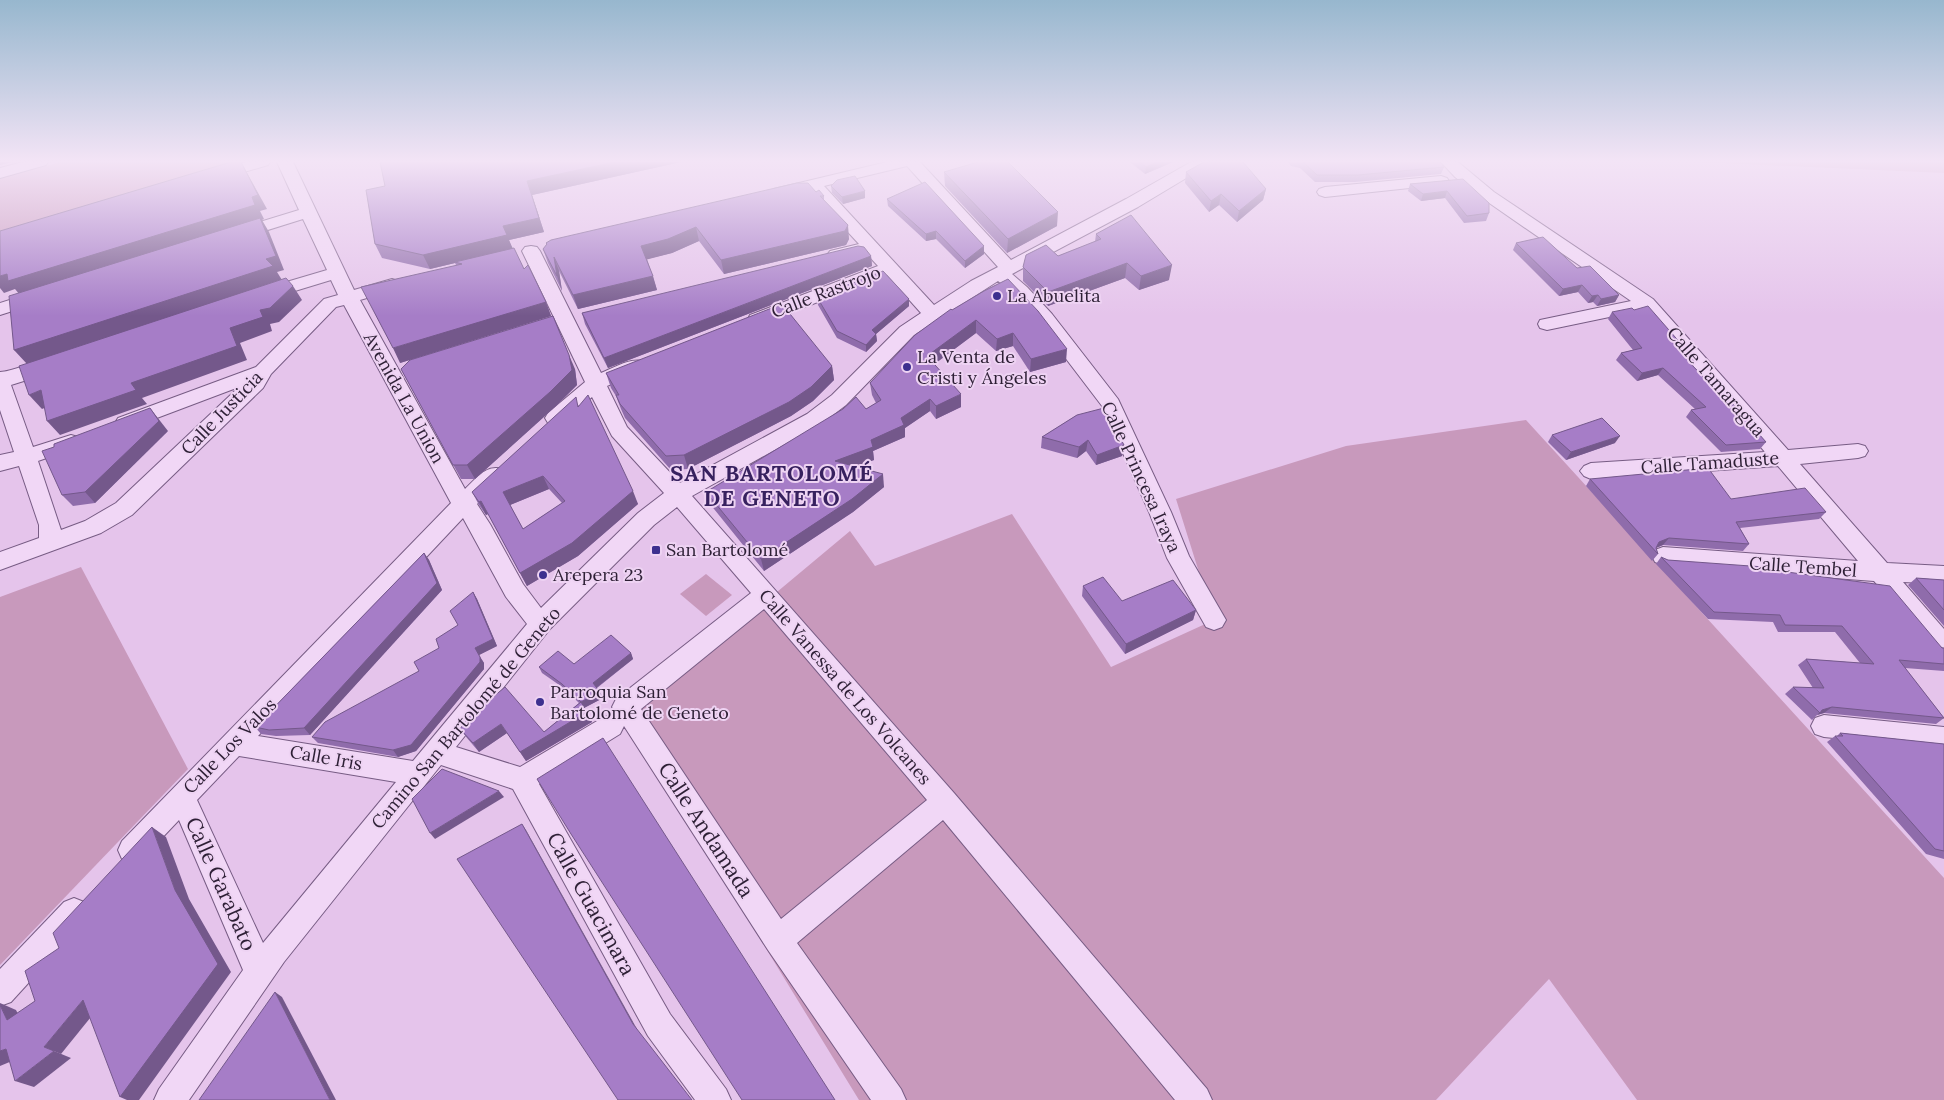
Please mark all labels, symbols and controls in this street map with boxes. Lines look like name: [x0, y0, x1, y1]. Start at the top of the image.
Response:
street label: Calle Rastrojo: [768, 260, 884, 323]
place label: La Abuelita: [1007, 284, 1101, 307]
marker: La Abuelita: [991, 290, 1003, 302]
street label: Calle Tamaragua: [1662, 322, 1771, 442]
street label: Avenida La Union: [358, 327, 450, 467]
place label: La Venta de Cristi y Ángeles: [917, 345, 1047, 389]
marker: La Venta de Cristi y Ángeles: [901, 361, 913, 373]
street label: Calle Justicia: [176, 366, 267, 459]
street label: Calle Princesa Iraya: [1096, 398, 1187, 556]
street label: Calle Tamaduste: [1640, 446, 1780, 479]
district label: SAN BARTOLOMÉ DE GENETO: [670, 459, 874, 512]
place label: San Bartolomé: [666, 538, 789, 561]
marker: San Bartolomé: [650, 544, 662, 556]
street label: Calle Tembel: [1748, 551, 1858, 582]
place label: Arepera 23: [552, 563, 643, 586]
marker: Arepera 23: [537, 569, 549, 581]
street label: Calle Vanessa de Los Volcanes: [754, 584, 937, 789]
street label: Camino San Bartolomé de Geneto: [366, 602, 565, 833]
place label: Parroquia San Bartolomé de Geneto: [550, 680, 729, 724]
street label: Calle Los Valos: [178, 693, 281, 798]
marker: Parroquia San Bartolomé de Geneto: [534, 696, 546, 708]
street label: Calle Iris: [288, 740, 364, 775]
street label: Calle Andamada: [653, 757, 760, 903]
street label: Calle Garabato: [180, 813, 263, 955]
street label: Calle Guacimara: [541, 827, 642, 980]

